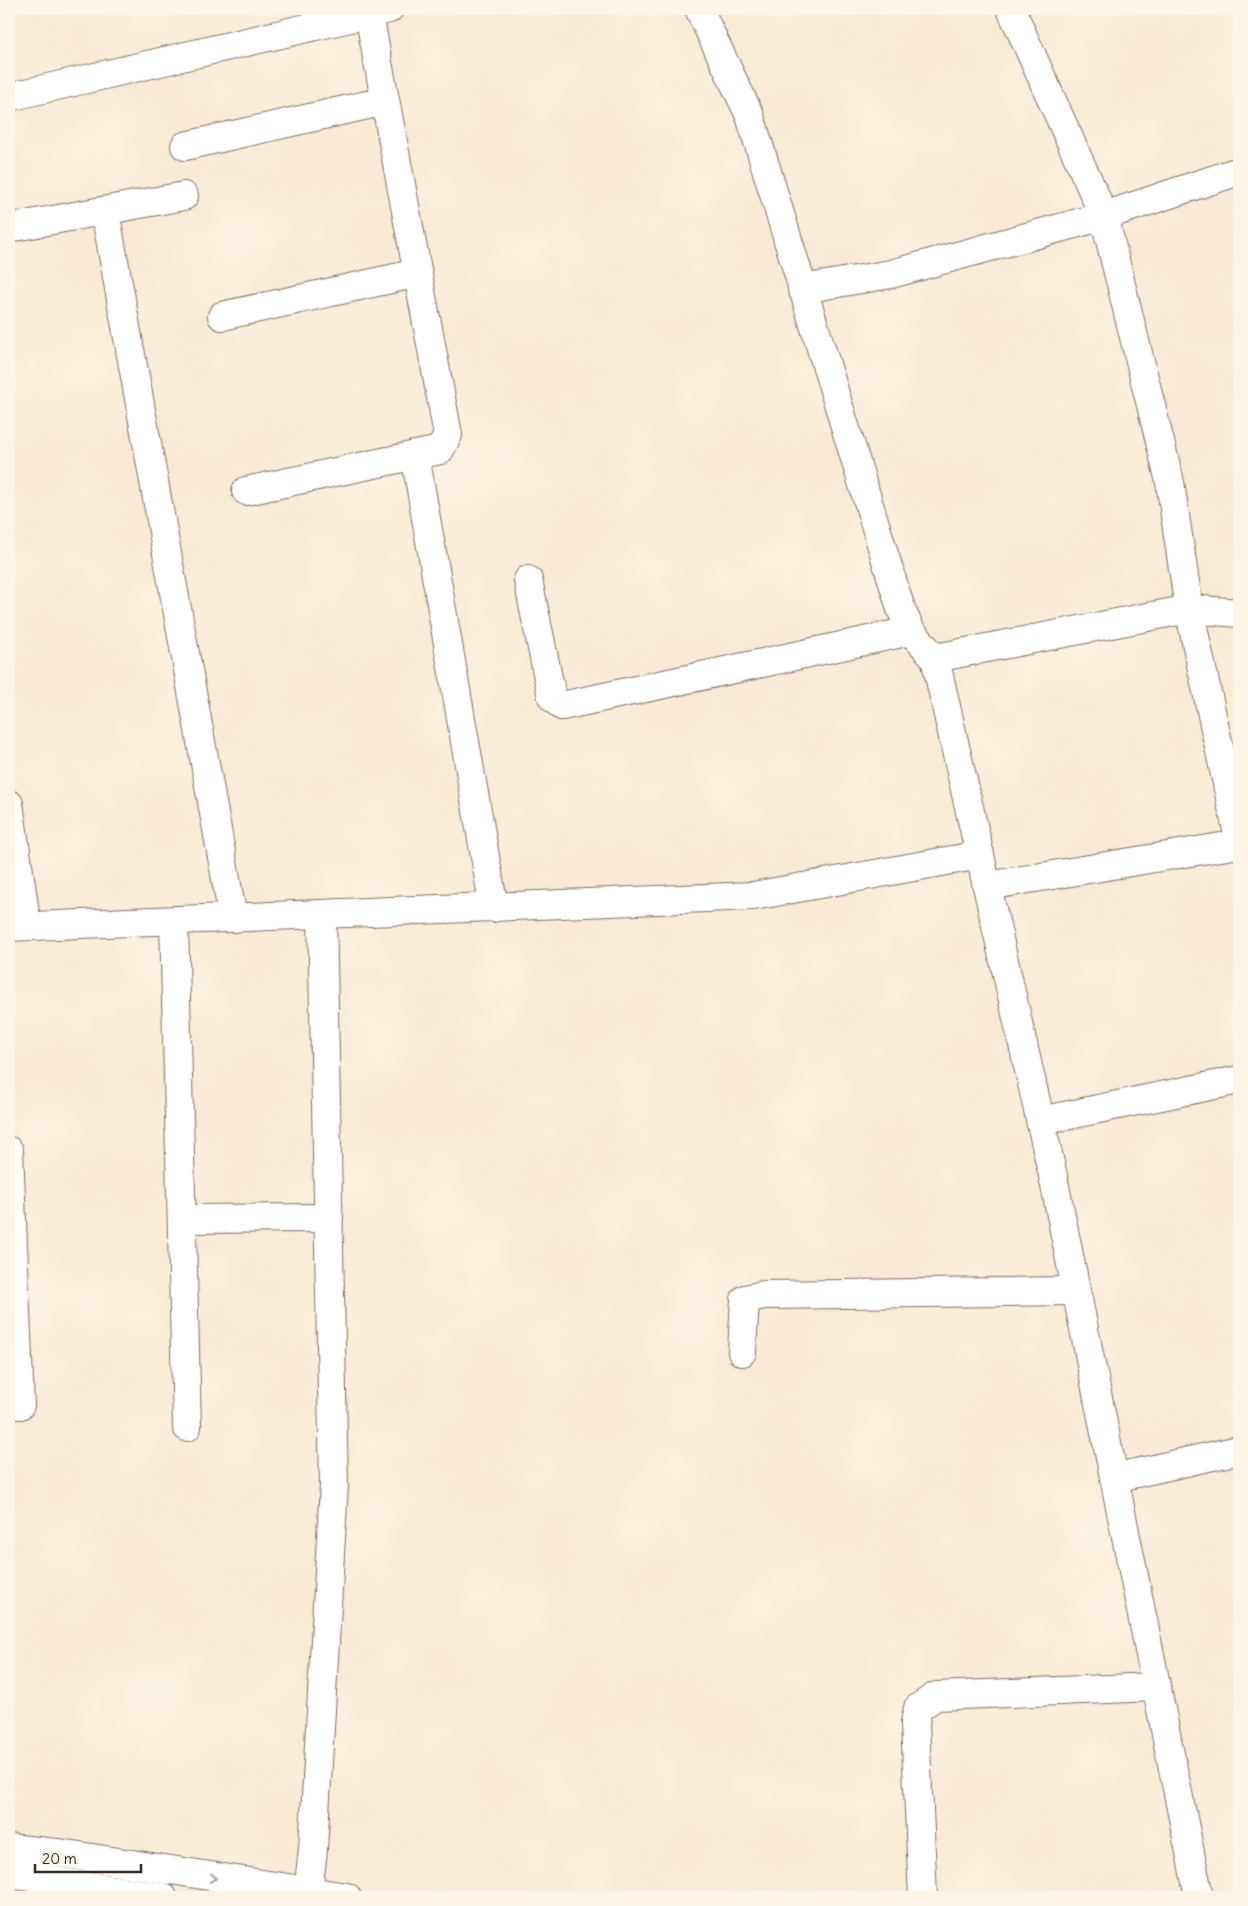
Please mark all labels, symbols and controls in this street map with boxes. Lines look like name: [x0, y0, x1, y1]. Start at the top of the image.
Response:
scale bar: [35, 1841, 141, 1873]
text: 20 m: [42, 1849, 77, 1868]
one-way arrow: [208, 1872, 217, 1882]

